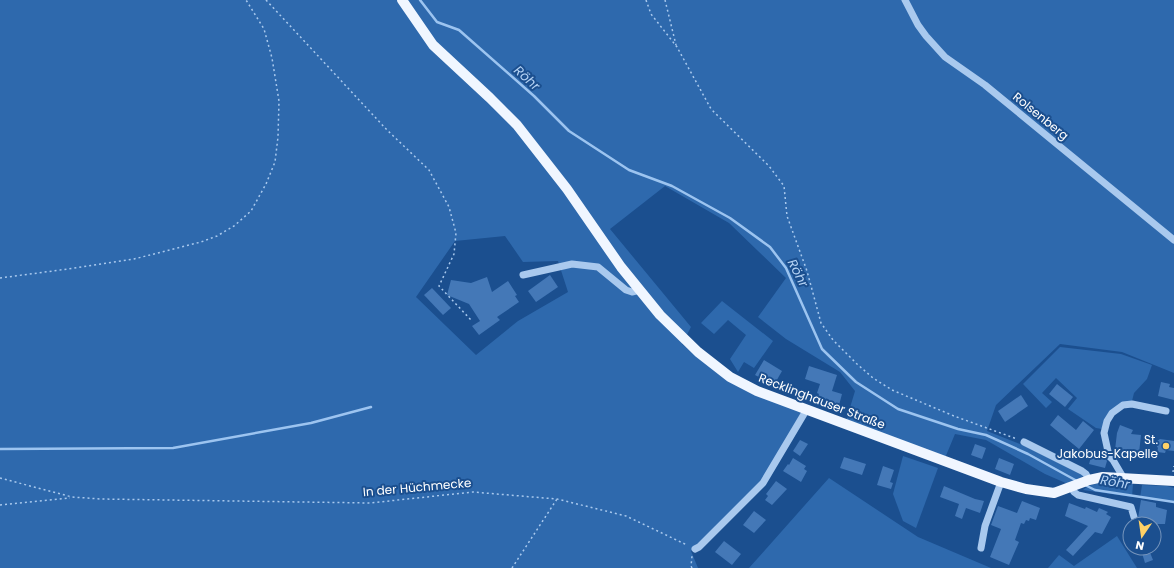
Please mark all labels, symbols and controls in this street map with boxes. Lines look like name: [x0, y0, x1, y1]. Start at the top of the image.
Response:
water label: Röhr: [510, 61, 545, 96]
street label: Rolsenberg: [1009, 88, 1073, 144]
water label: Röhr: [783, 256, 814, 291]
street label: Recklinghauser Straße: [756, 369, 888, 433]
place label: St. Jakobus-Kapelle: [1057, 431, 1158, 462]
marker: St. Jakobus-Kapelle: [1161, 441, 1171, 451]
water label: Röhr: [1099, 470, 1132, 494]
street label: In der Hüchmecke: [362, 474, 472, 500]
north arrow: [1122, 516, 1162, 556]
text: N: [1134, 537, 1146, 554]

